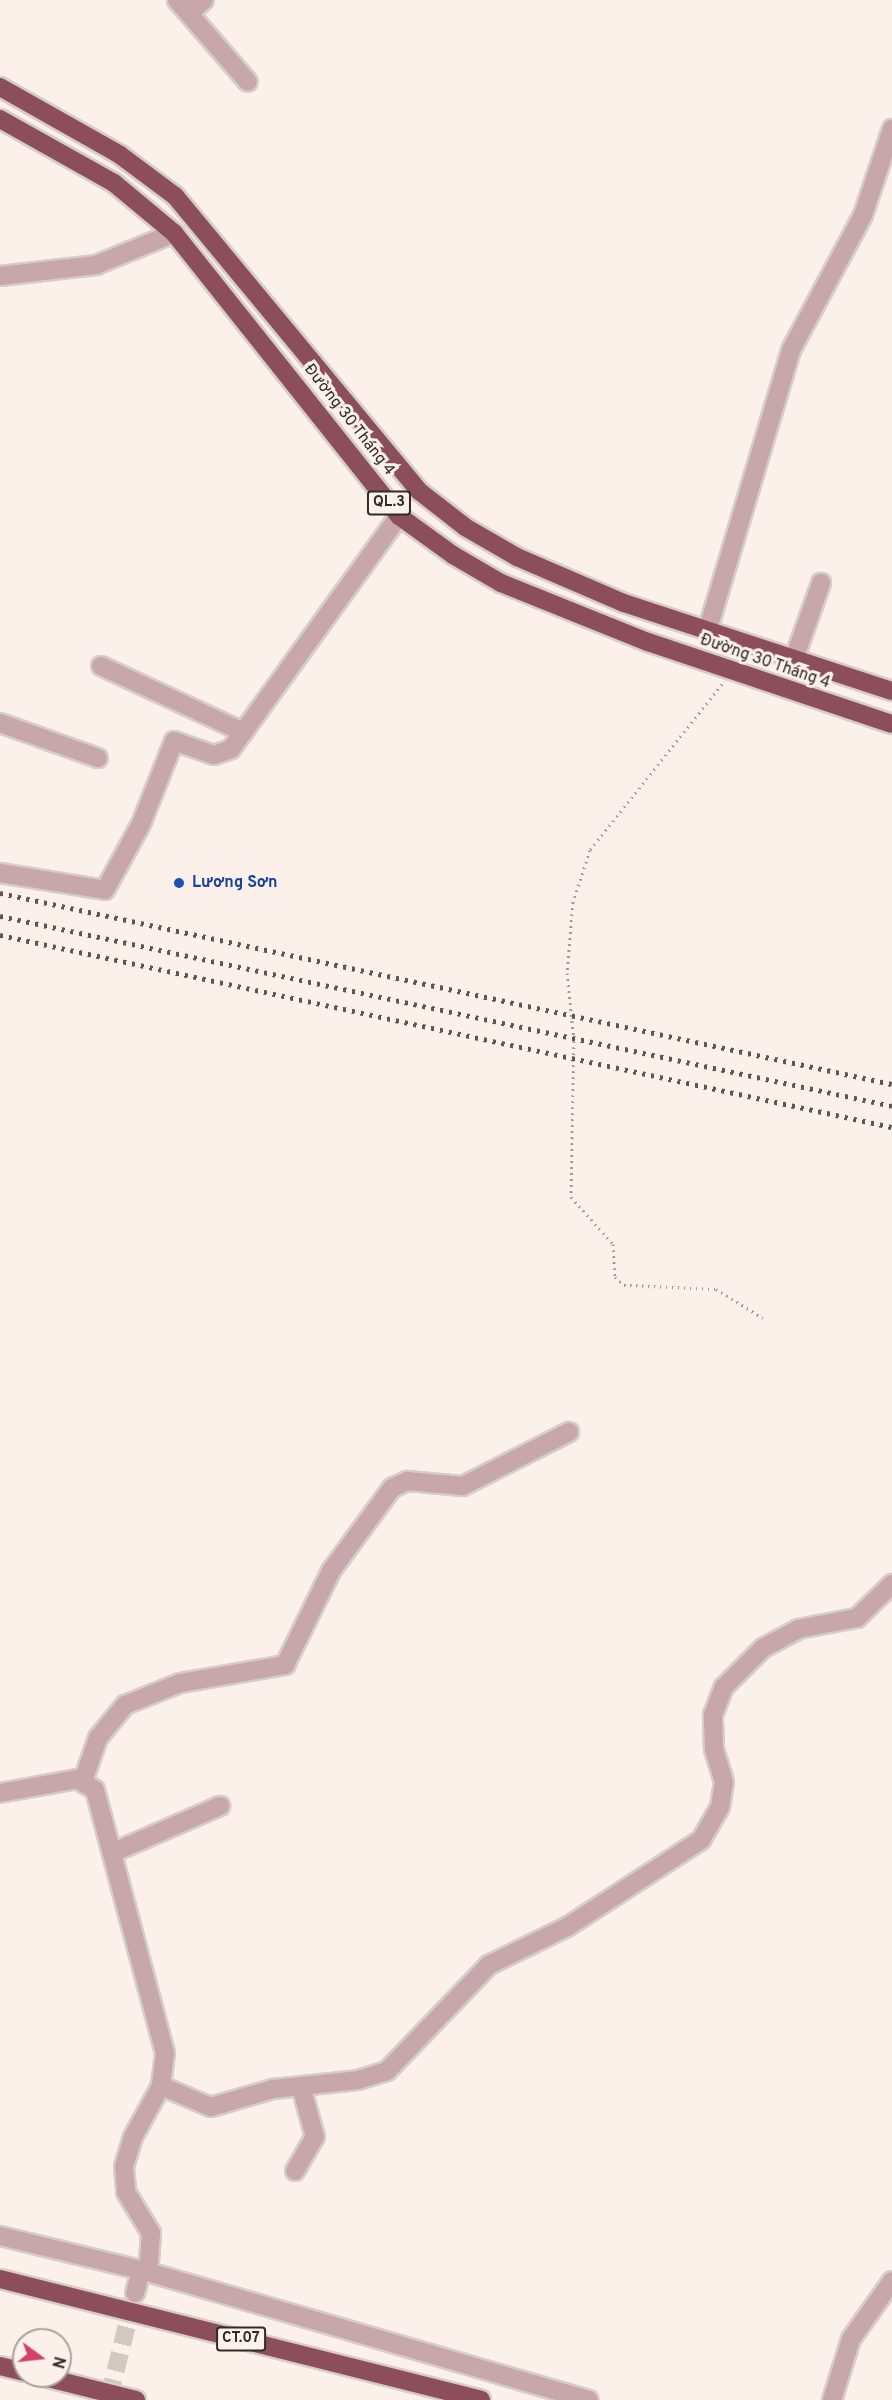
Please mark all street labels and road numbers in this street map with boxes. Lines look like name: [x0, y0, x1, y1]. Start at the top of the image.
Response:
street label: Đường 30 Tháng 4: [299, 360, 399, 480]
road number: QL.3: [366, 491, 412, 515]
street label: Đường 30 Tháng 4: [697, 631, 833, 693]
road number: CT.07: [216, 2327, 266, 2351]

